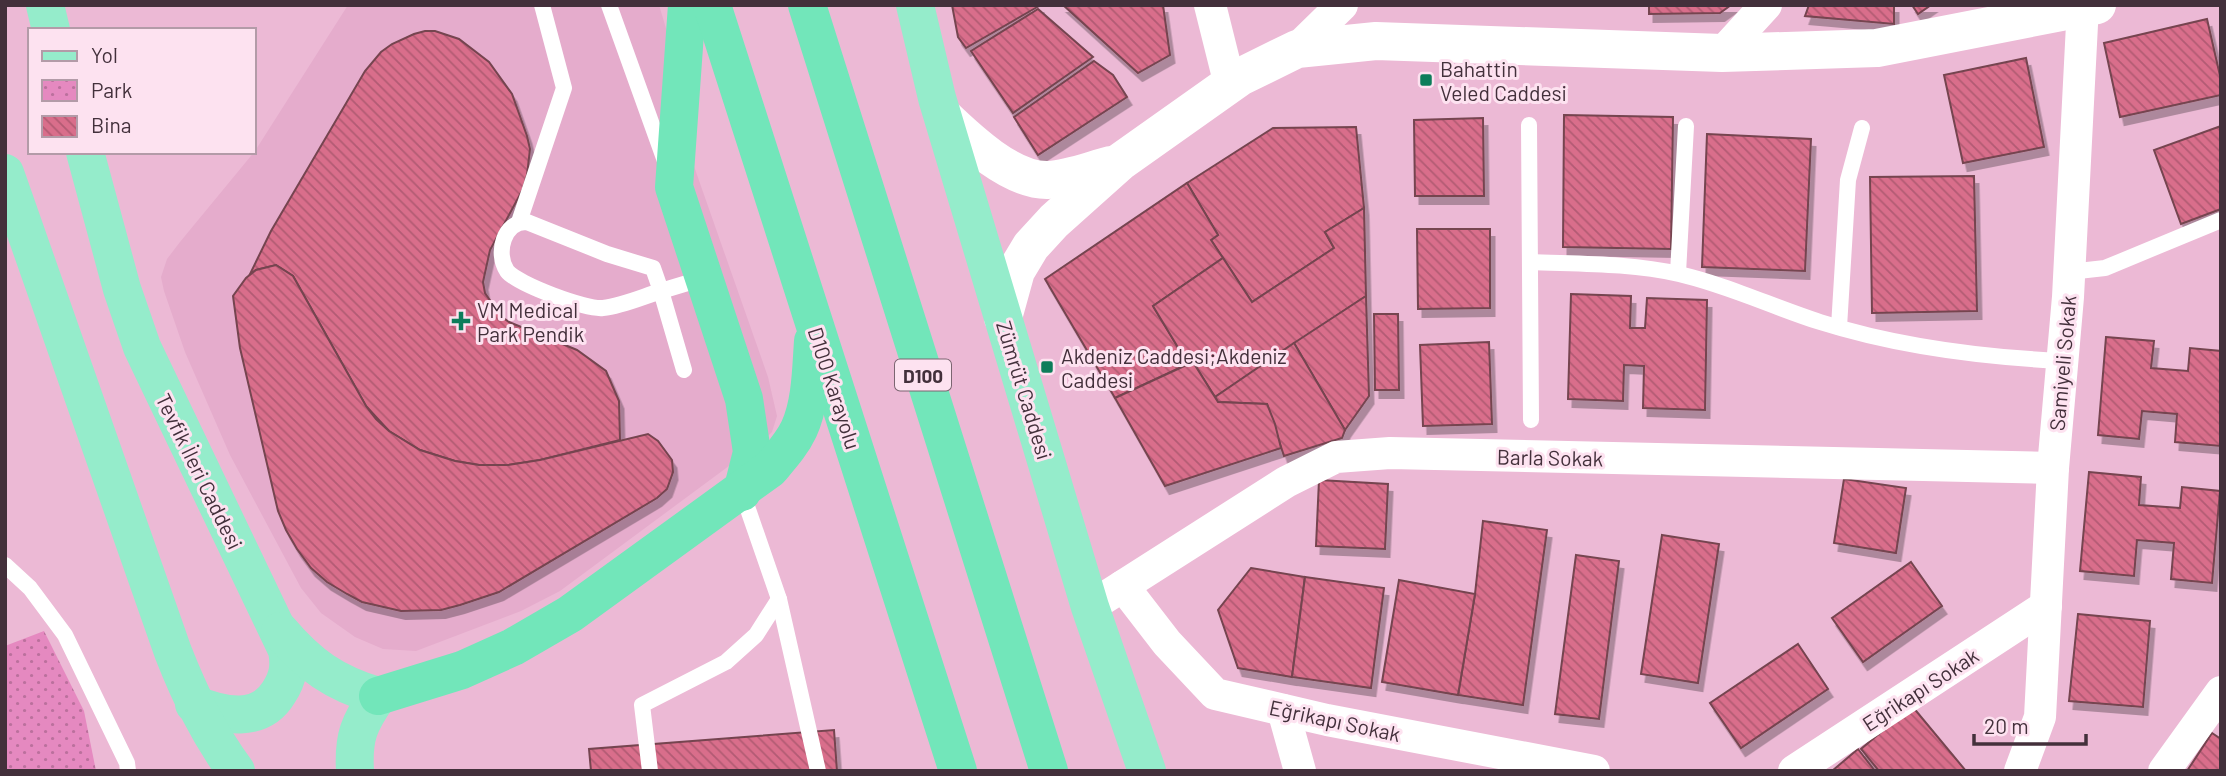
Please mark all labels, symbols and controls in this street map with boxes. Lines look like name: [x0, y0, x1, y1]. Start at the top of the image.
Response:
legend: [28, 28, 256, 154]
text: Yol: [91, 42, 118, 67]
place label: Bahattin Veled Caddesi: [1440, 56, 1567, 105]
marker: Bahattin Veled Caddesi: [1418, 72, 1434, 88]
text: Park: [91, 77, 132, 102]
text: Bina: [91, 112, 132, 137]
street label: Samiyeli Sokak: [2044, 294, 2080, 432]
place label: VM Medical Park Pendik: [477, 297, 584, 346]
marker: VM Medical Park Pendik: [451, 311, 471, 331]
street label: Zümrüt Caddesi: [992, 318, 1058, 462]
street label: D100 Karayolu: [804, 324, 866, 452]
place label: Akdeniz Caddesi;Akdeni̇z Caddesi̇: [1061, 343, 1287, 392]
marker: Akdeniz Caddesi;Akdeni̇z Caddesi̇: [1039, 359, 1055, 375]
road number: D100: [895, 360, 951, 390]
street label: Tevfik İleri Caddesi: [151, 389, 249, 553]
street label: Barla Sokak: [1497, 444, 1603, 470]
street label: Eğrikapı Sokak: [1857, 642, 1983, 736]
street label: Eğrikapı Sokak: [1267, 694, 1403, 746]
scale bar: [1974, 702, 2086, 746]
text: 20 m: [1984, 713, 2029, 738]

